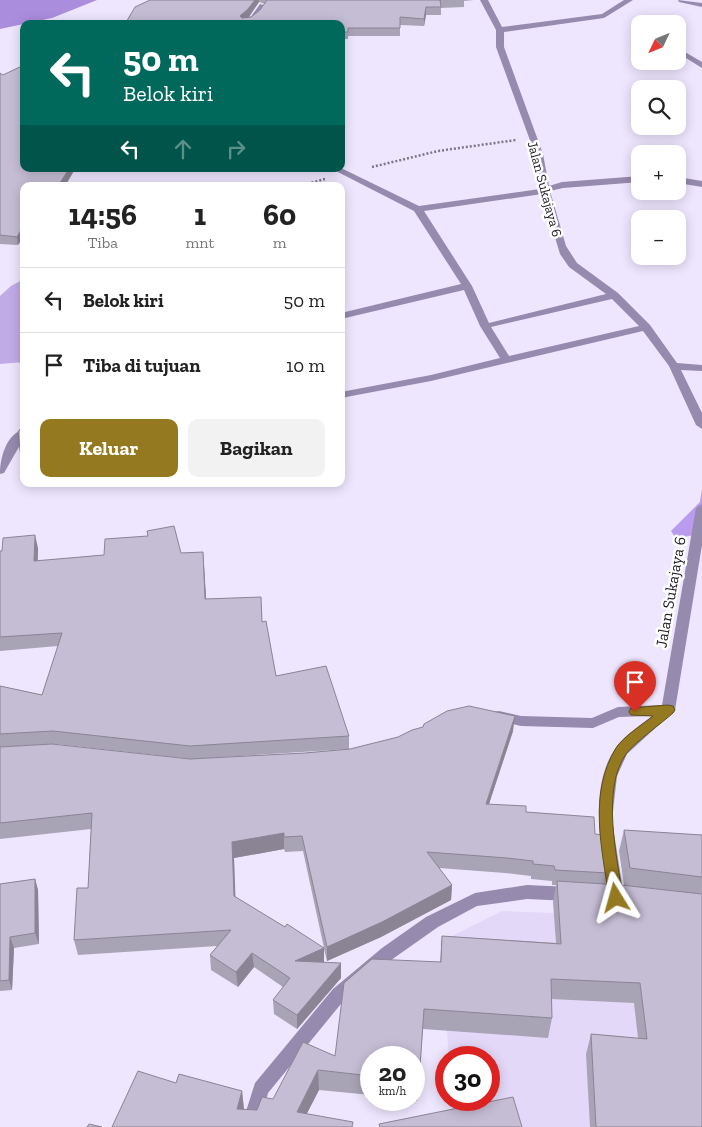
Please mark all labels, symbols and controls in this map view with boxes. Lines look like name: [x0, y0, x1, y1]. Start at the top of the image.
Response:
north arrow: [631, 15, 686, 70]
map controls: [631, 15, 686, 265]
text: 50 m: [123, 38, 199, 80]
icon: left: [40, 40, 105, 105]
text: Belok kiri: [123, 80, 213, 107]
button: search: [631, 80, 686, 135]
icon: left: [116, 135, 144, 163]
icon: ahead: [169, 135, 197, 163]
icon: right: [222, 135, 250, 163]
street label: Jalan Sukajaya 6: [524, 139, 565, 239]
button: +: [631, 145, 686, 200]
text: 14:56: [69, 197, 137, 233]
text: 1: [194, 197, 206, 233]
text: 60: [263, 197, 296, 233]
button: −: [631, 210, 686, 265]
text: Tiba: [87, 233, 118, 252]
text: mnt: [186, 233, 214, 252]
text: m: [273, 233, 287, 252]
icon: left: [40, 286, 68, 314]
text: Belok kiri: [83, 289, 164, 312]
text: 50 m: [284, 289, 325, 312]
icon: arrive: [40, 351, 68, 379]
text: Tiba di tujuan: [83, 354, 200, 377]
text: 10 m: [286, 354, 325, 377]
button: Keluar: [40, 419, 178, 477]
button: Bagikan: [188, 419, 325, 477]
street label: Jalan Sukajaya 6: [651, 535, 690, 649]
pin: [614, 661, 656, 712]
icon: arrive: [621, 668, 649, 696]
position arrow: [589, 871, 641, 923]
speed limit sign: 30: [435, 1046, 500, 1111]
text: 20: [379, 1057, 406, 1087]
text: km/h: [379, 1084, 406, 1098]

